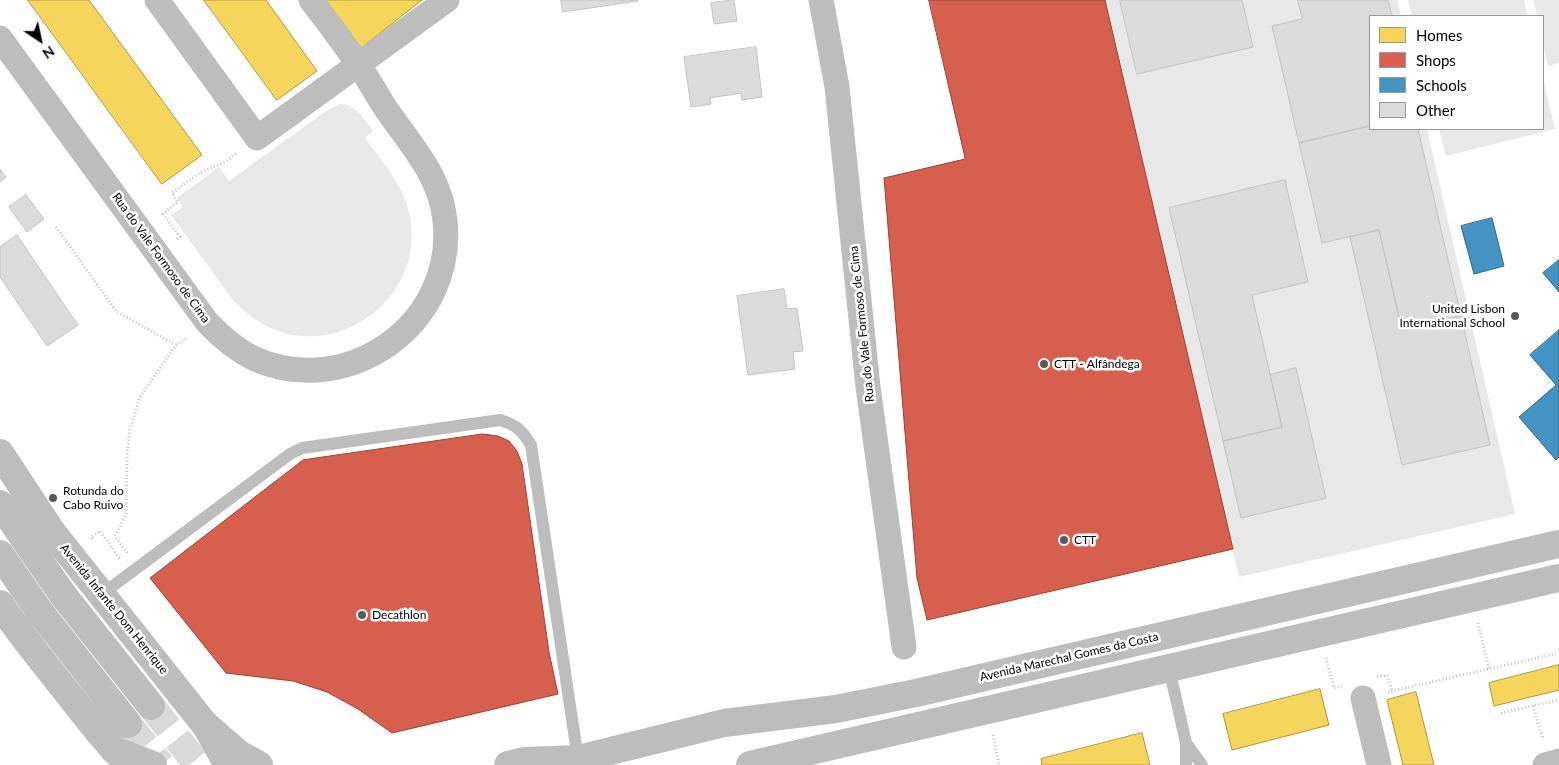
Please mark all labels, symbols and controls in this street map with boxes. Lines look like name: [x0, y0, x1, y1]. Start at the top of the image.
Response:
north arrow: [15, 15, 65, 65]
legend: [1369, 15, 1544, 130]
text: Homes: [1416, 26, 1462, 44]
text: N: [39, 43, 58, 63]
text: Shops: [1416, 51, 1456, 69]
text: Schools: [1416, 76, 1467, 94]
text: Other: [1416, 101, 1455, 119]
street label: Rua do Vale Formoso de Cima: [109, 190, 213, 326]
street label: Rua do Vale Formoso de Cima: [847, 245, 877, 403]
place label: United Lisbon International School: [1399, 302, 1505, 330]
marker: United Lisbon International School: [1509, 310, 1521, 322]
place label: CTT - Alfândega: [1054, 357, 1140, 371]
marker: CTT - Alfândega: [1038, 358, 1050, 370]
place label: Rotunda do Cabo Ruivo: [63, 484, 124, 512]
marker: Rotunda do Cabo Ruivo: [47, 492, 59, 504]
place label: CTT: [1074, 533, 1096, 547]
marker: CTT: [1058, 534, 1070, 546]
street label: Avenida Infante Dom Henrique: [57, 541, 171, 677]
place label: Decathlon: [372, 608, 426, 622]
marker: Decathlon: [356, 609, 368, 621]
street label: Avenida Marechal Gomes da Costa: [978, 629, 1160, 685]

